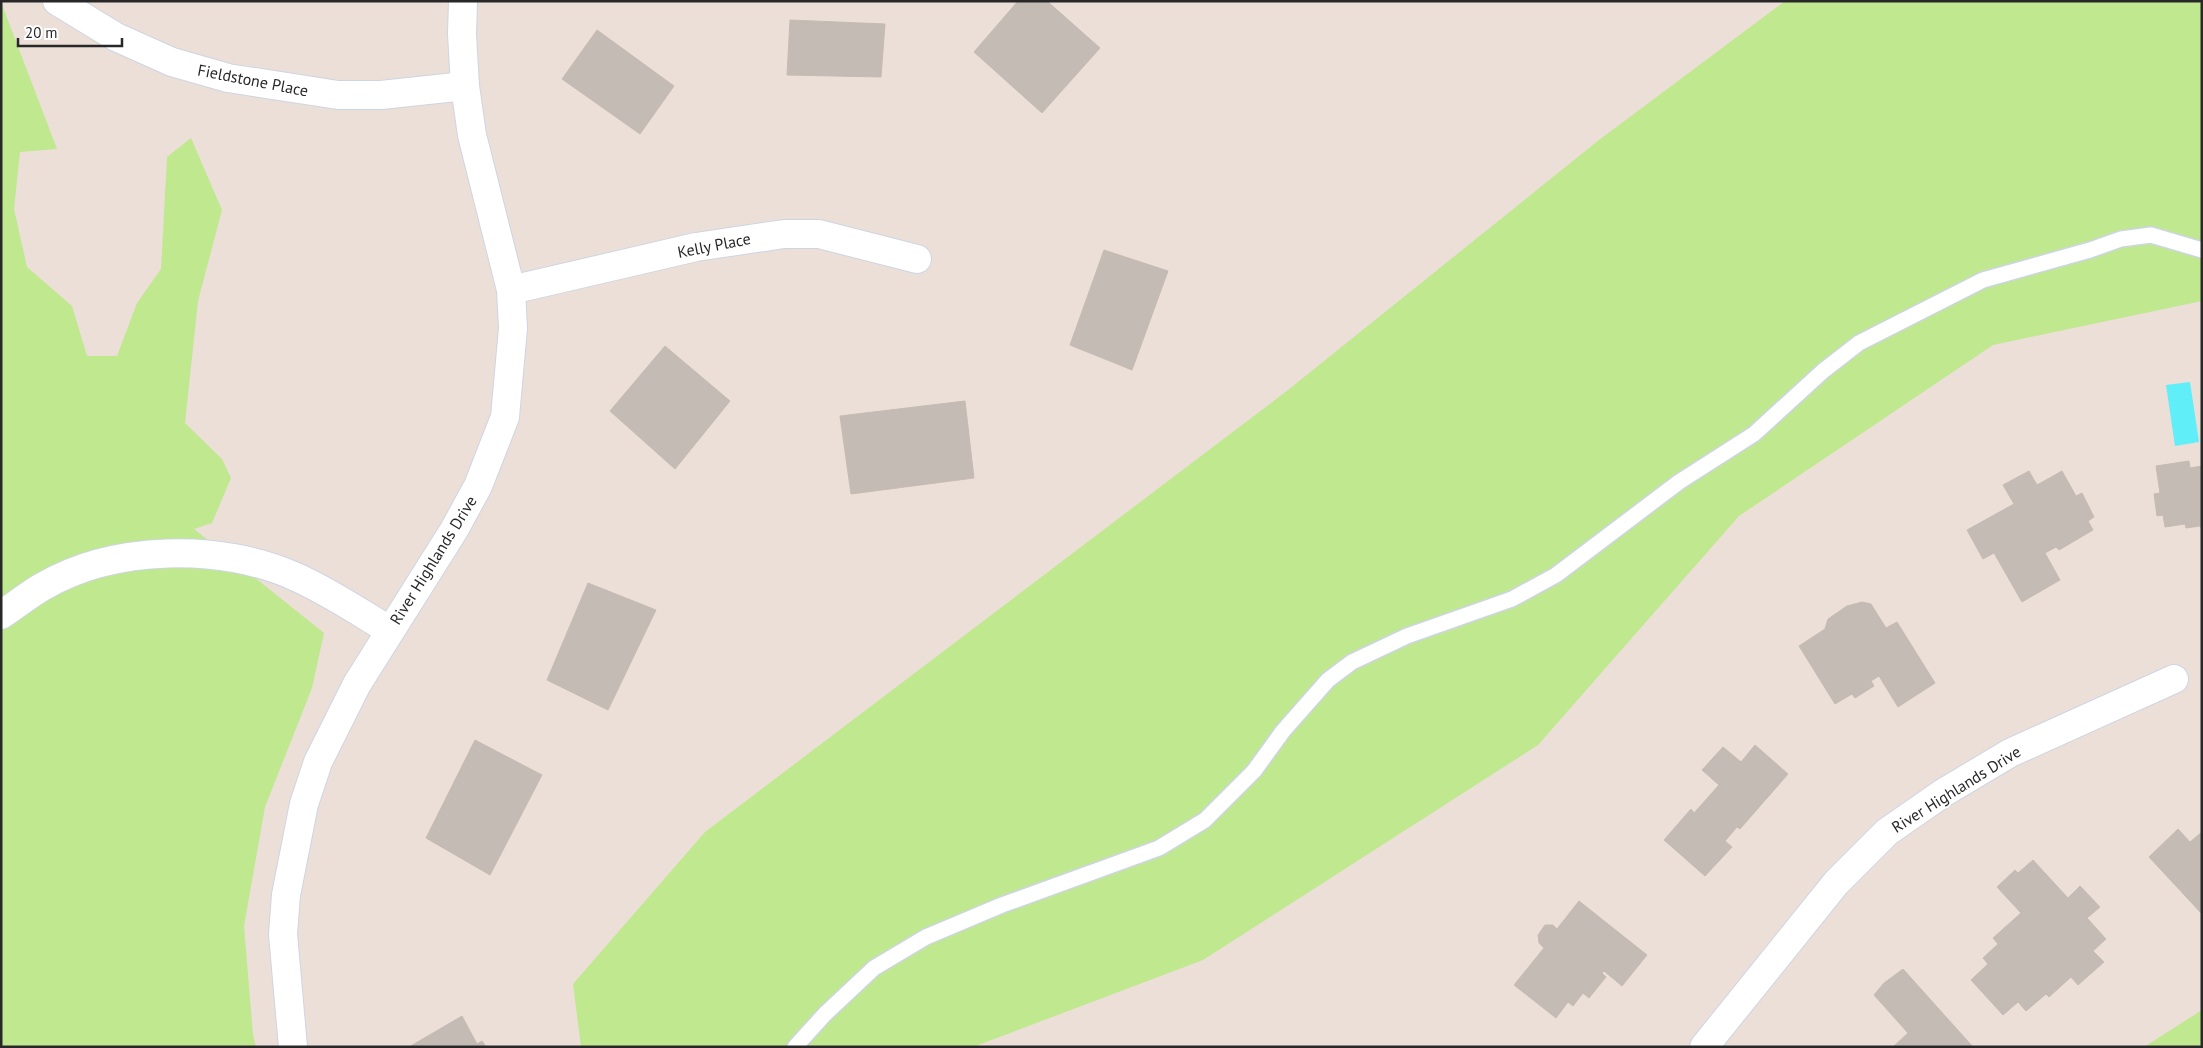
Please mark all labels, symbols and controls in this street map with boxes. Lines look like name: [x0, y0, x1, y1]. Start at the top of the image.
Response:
scale bar: [18, 15, 121, 47]
text: 20 m: [25, 23, 58, 42]
street label: Fieldstone Place: [196, 59, 310, 101]
street label: Kelly Place: [676, 228, 752, 262]
street label: River Highlands Drive: [385, 492, 481, 628]
street label: River Highlands Drive: [1888, 741, 2024, 837]

